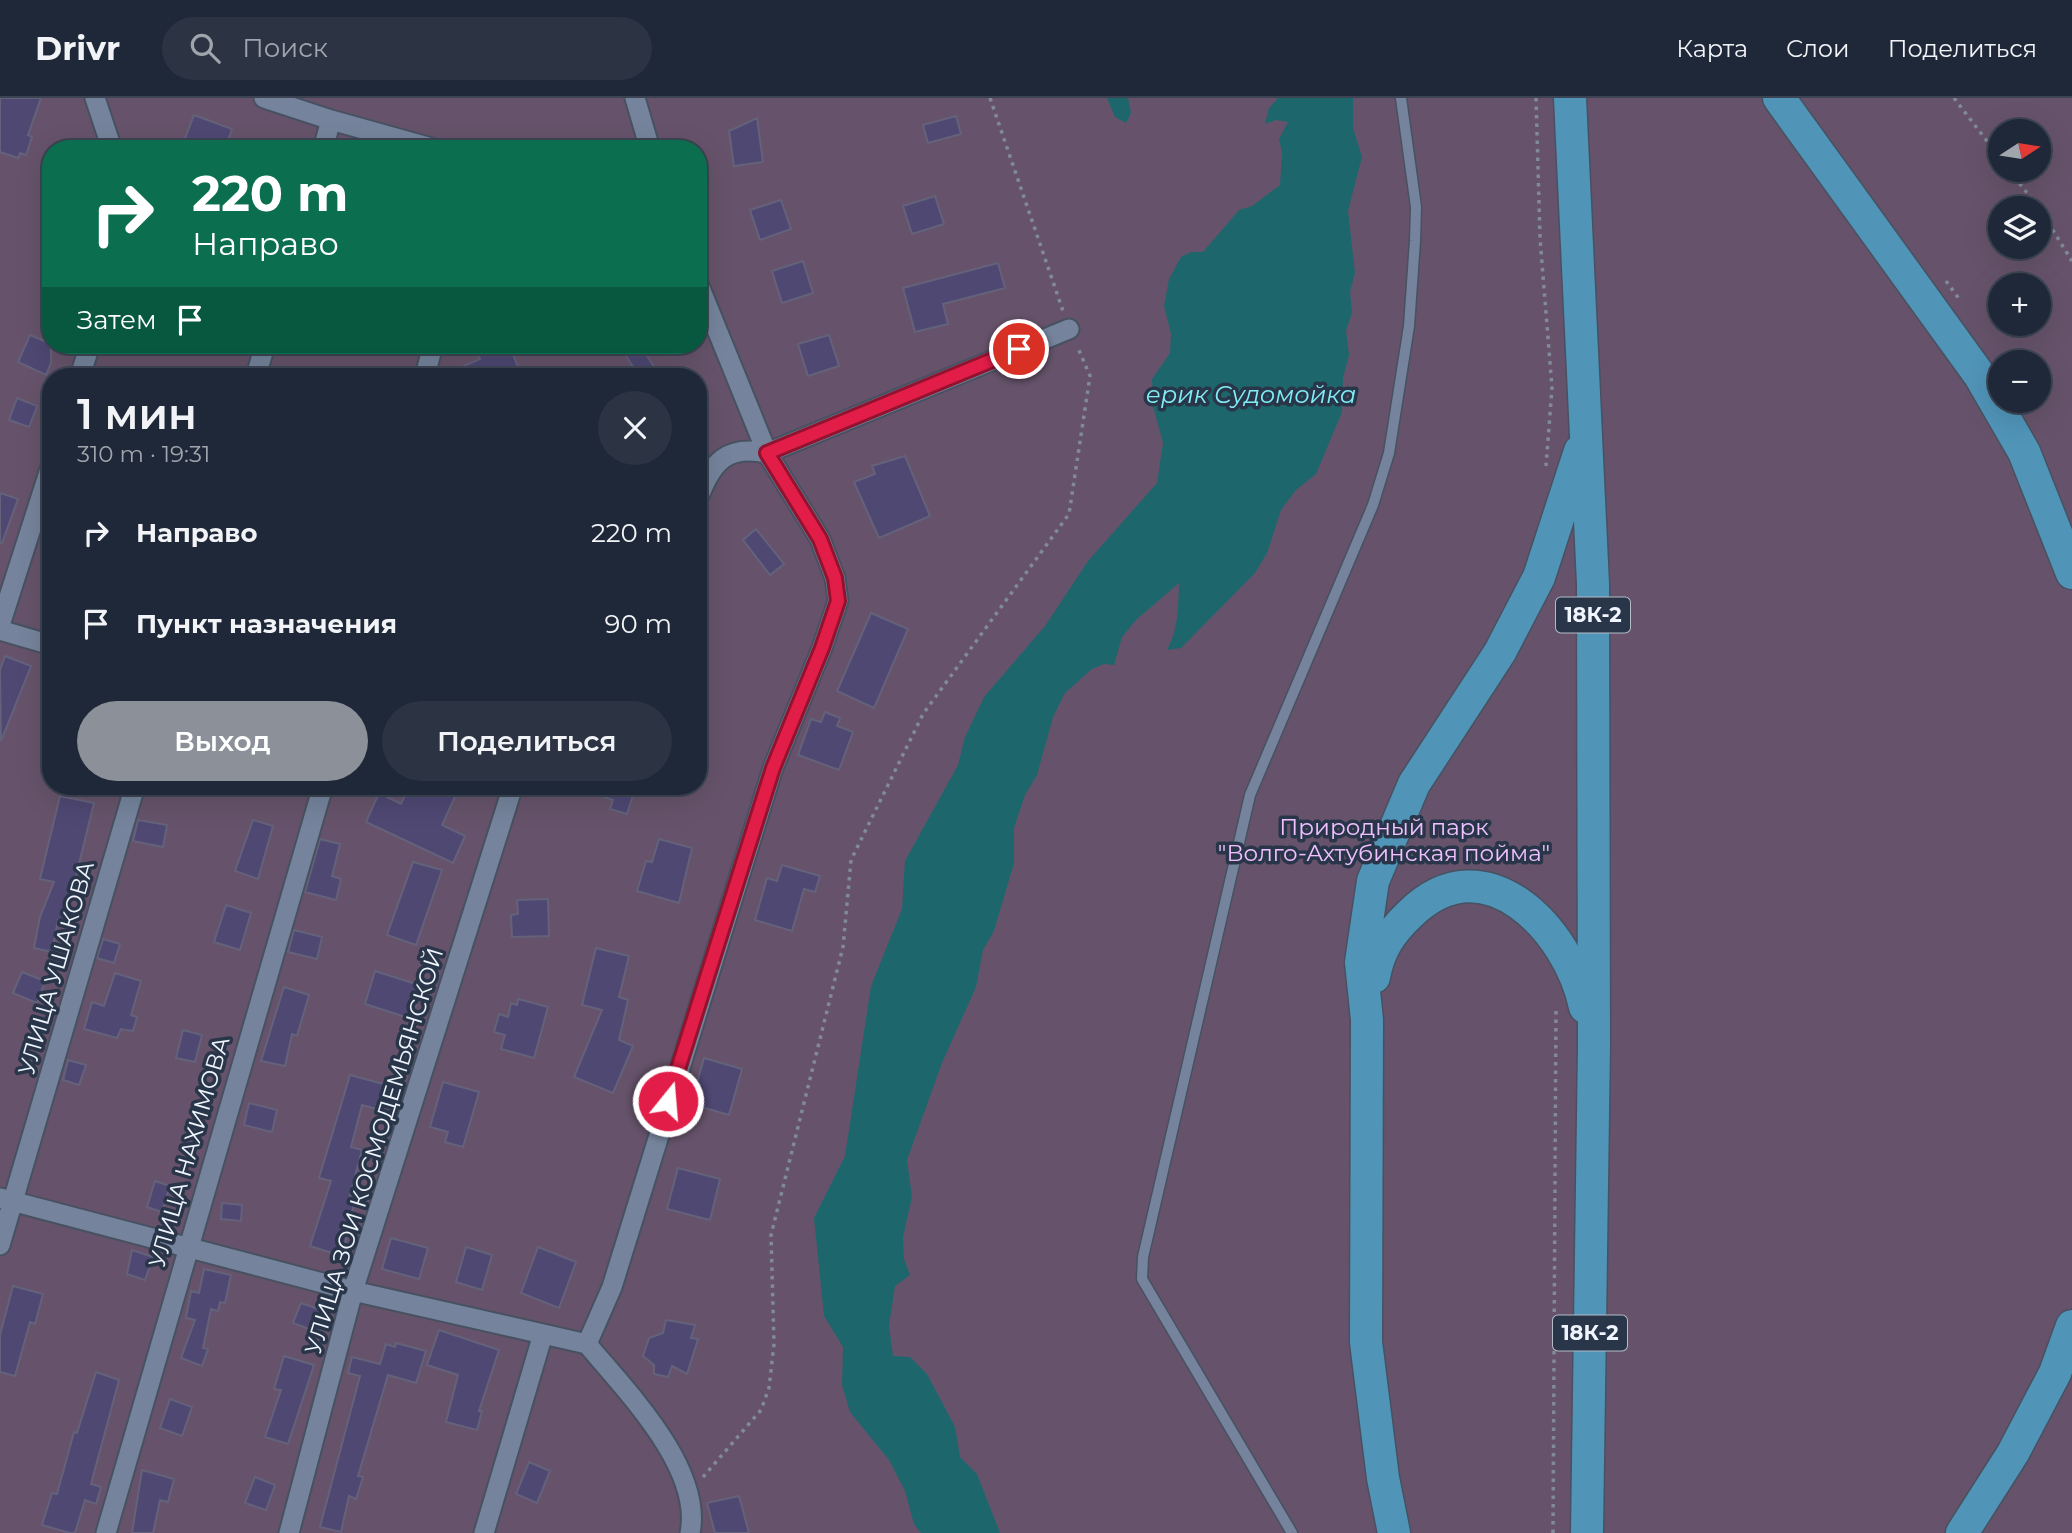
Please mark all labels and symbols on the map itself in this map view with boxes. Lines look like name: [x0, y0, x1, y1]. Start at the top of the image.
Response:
north arrow: [1988, 119, 2051, 182]
pin: [989, 319, 1049, 379]
water label: ерик Судомойка: [1146, 380, 1356, 409]
road number: 18К-2: [1556, 598, 1630, 632]
park label: Природный парк "Волго-Ахтубинская пойма": [1218, 813, 1550, 867]
street label: УЛИЦА УШАКОВА: [12, 858, 100, 1078]
street label: УЛИЦА ЗОИ КОСМОДЕМЬЯНСКОЙ: [299, 945, 449, 1357]
street label: УЛИЦА НАХИМОВА: [143, 1033, 235, 1271]
position arrow: [631, 1064, 705, 1138]
road number: 18К-2: [1553, 1316, 1627, 1350]

